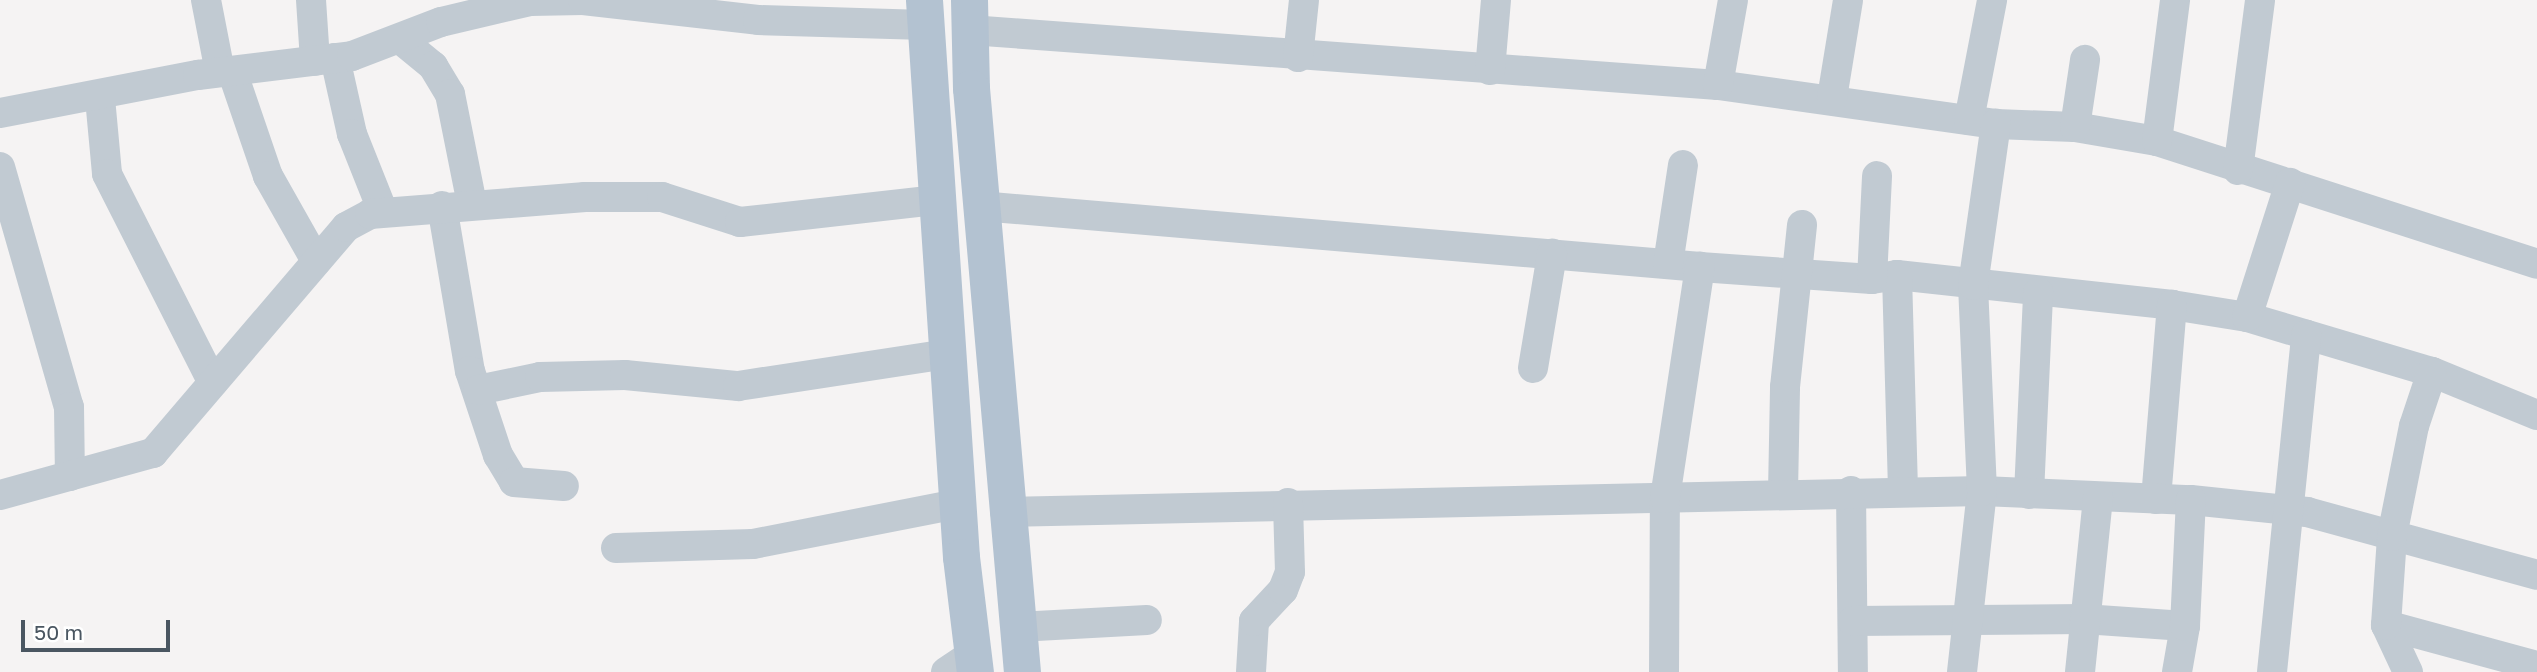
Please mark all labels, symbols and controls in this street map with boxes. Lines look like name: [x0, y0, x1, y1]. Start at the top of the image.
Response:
scale bar: [24, 606, 173, 650]
text: 50 m: [34, 619, 83, 645]

